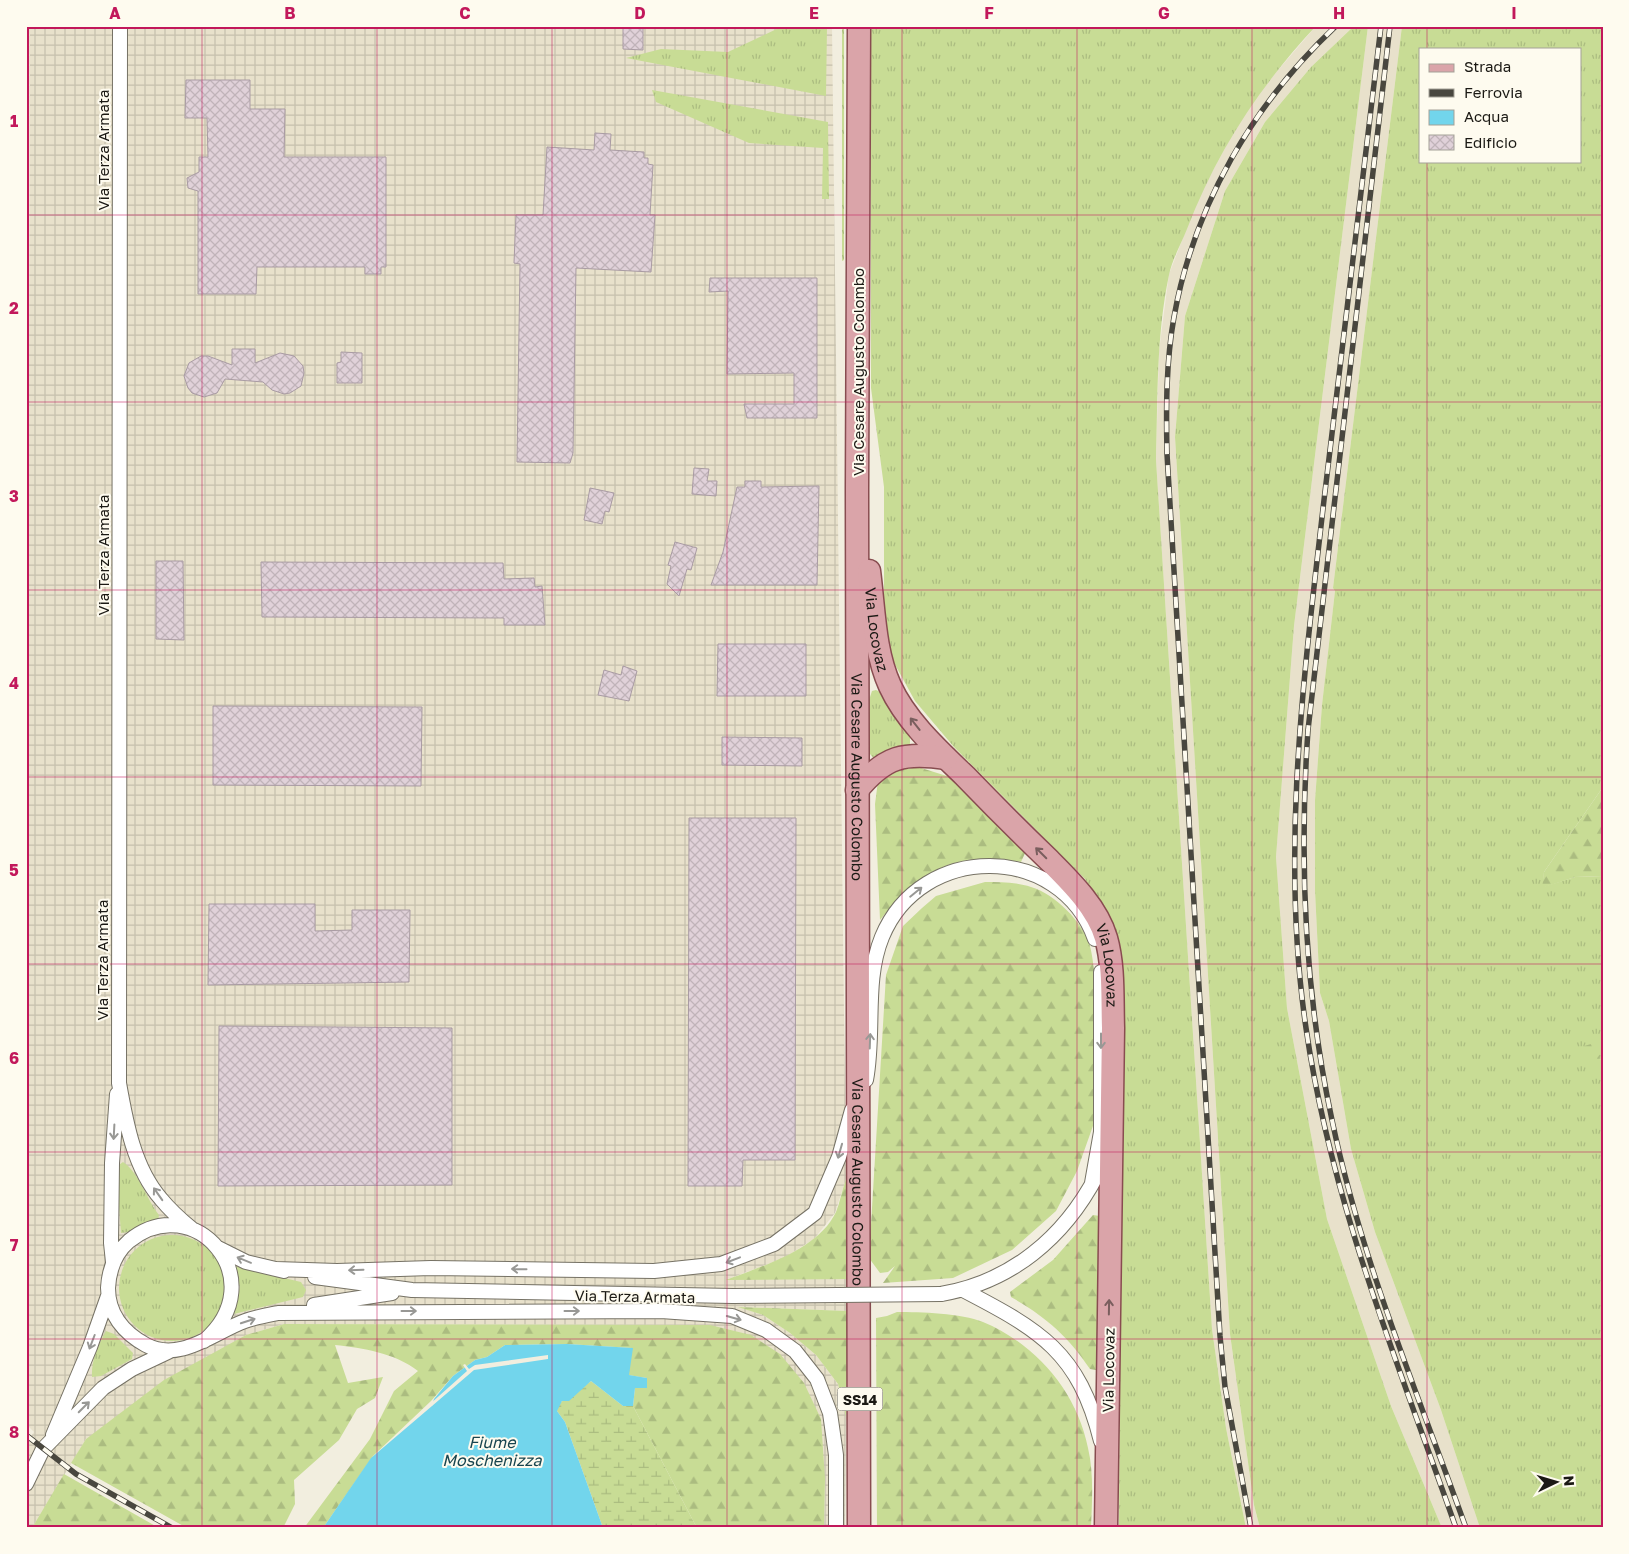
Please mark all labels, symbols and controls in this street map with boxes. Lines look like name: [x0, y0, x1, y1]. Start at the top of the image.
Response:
text: A: [109, 3, 121, 23]
text: B: [284, 3, 296, 23]
text: C: [459, 3, 471, 23]
text: D: [634, 3, 646, 23]
text: E: [809, 3, 819, 23]
text: F: [984, 3, 994, 23]
text: G: [1158, 3, 1170, 23]
text: H: [1333, 3, 1345, 23]
text: I: [1511, 3, 1517, 23]
legend: [1419, 48, 1582, 162]
text: Strada: [1464, 57, 1511, 75]
text: Ferrovia: [1464, 83, 1523, 101]
street label: Via Terza Armata: [94, 90, 112, 210]
text: Acqua: [1464, 107, 1509, 125]
text: 1: [10, 111, 18, 131]
text: Edificio: [1464, 133, 1517, 151]
street label: Via Cesare Augusto Colombo: [849, 268, 867, 476]
text: 2: [9, 298, 19, 318]
text: 3: [9, 486, 19, 506]
street label: Via Terza Armata: [94, 495, 112, 615]
street label: Via Locovaz: [862, 587, 893, 674]
text: 4: [9, 673, 19, 693]
street label: Via Cesare Augusto Colombo: [848, 673, 867, 881]
one-way arrow: [910, 718, 921, 731]
one-way arrow: [1035, 847, 1047, 859]
text: 5: [9, 860, 19, 880]
one-way arrow: [909, 886, 922, 897]
street label: Via Terza Armata: [93, 900, 111, 1020]
street label: Via Locovaz: [1092, 920, 1122, 1008]
one-way arrow: [1096, 1032, 1106, 1049]
one-way arrow: [866, 1034, 875, 1050]
text: 6: [9, 1048, 19, 1068]
street label: Via Cesare Augusto Colombo: [849, 1078, 868, 1286]
one-way arrow: [109, 1123, 118, 1139]
one-way arrow: [835, 1143, 845, 1159]
one-way arrow: [153, 1188, 163, 1202]
text: 7: [10, 1235, 19, 1255]
one-way arrow: [237, 1254, 252, 1264]
one-way arrow: [725, 1256, 741, 1265]
one-way arrow: [511, 1264, 528, 1274]
one-way arrow: [349, 1266, 365, 1275]
street label: Via Terza Armata: [574, 1286, 696, 1306]
one-way arrow: [1104, 1299, 1114, 1315]
one-way arrow: [401, 1306, 417, 1316]
one-way arrow: [564, 1306, 580, 1316]
one-way arrow: [725, 1314, 741, 1323]
one-way arrow: [240, 1316, 255, 1325]
street label: Via Locovaz: [1098, 1327, 1118, 1412]
one-way arrow: [87, 1334, 96, 1349]
road number: SS14: [838, 1388, 882, 1410]
one-way arrow: [78, 1401, 90, 1414]
text: 8: [9, 1422, 19, 1442]
water label: Fiume Moschenizza: [442, 1432, 543, 1470]
north arrow: [1532, 1456, 1582, 1506]
text: N: [1561, 1475, 1578, 1487]

